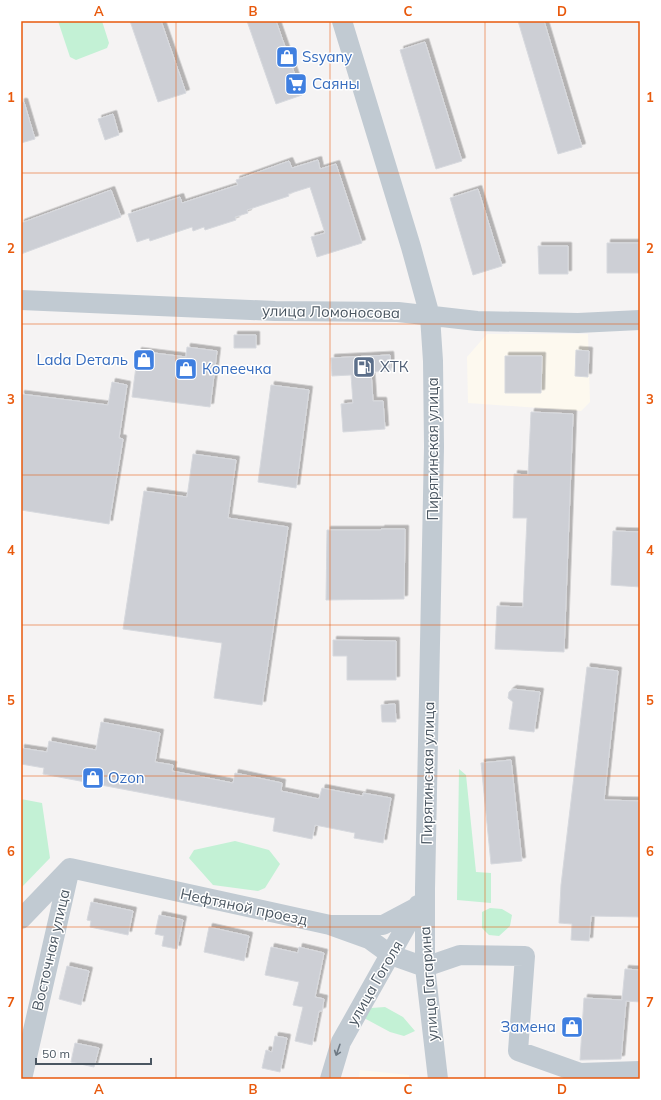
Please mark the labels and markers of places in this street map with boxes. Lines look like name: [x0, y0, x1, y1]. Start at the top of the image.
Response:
shop icon: Ssyany: [274, 44, 300, 70]
place label: Ssyany: [302, 47, 352, 66]
supermarket icon: Саяны: [283, 71, 309, 97]
place label: Саяны: [312, 74, 360, 93]
shop icon: Lada Dеталь: [131, 347, 157, 373]
place label: Lada Dеталь: [36, 350, 128, 369]
fuel station icon: ХТК: [351, 354, 377, 380]
shop icon: Копеечка: [173, 356, 199, 382]
place label: ХТК: [380, 357, 409, 376]
place label: Копеечка: [202, 359, 272, 378]
shop icon: Ozon: [80, 765, 106, 791]
place label: Ozon: [108, 768, 145, 787]
shop icon: Замена: [559, 1014, 585, 1040]
place label: Замена: [501, 1017, 556, 1036]

